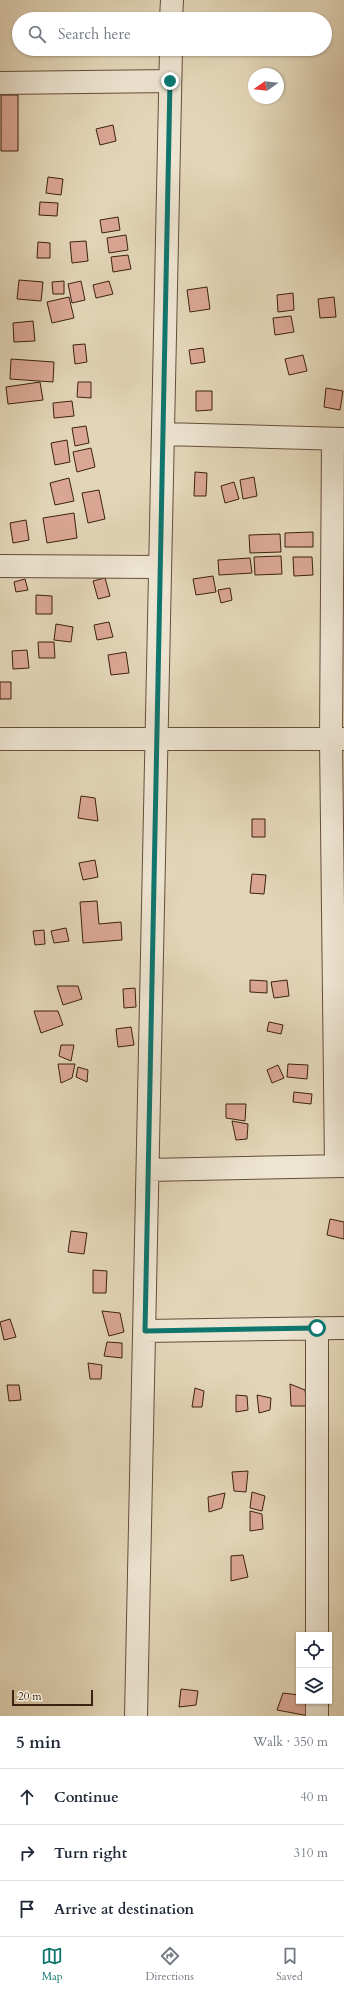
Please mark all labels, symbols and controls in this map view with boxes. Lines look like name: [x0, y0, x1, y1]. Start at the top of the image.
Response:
search box: [12, 12, 332, 56]
icon: search: [26, 23, 48, 45]
text: Search here: [58, 24, 131, 44]
north arrow: [248, 68, 284, 104]
route end: [161, 72, 179, 90]
route start: [308, 1319, 326, 1337]
map controls: [296, 1632, 332, 1704]
button: locate: [296, 1632, 332, 1668]
button: layers: [296, 1668, 332, 1704]
scale bar: [12, 1688, 93, 1707]
text: 20 m: [18, 1689, 42, 1704]
text: 5 min: [16, 1731, 61, 1754]
text: Walk · 350 m: [253, 1733, 328, 1751]
icon: ahead: [16, 1786, 38, 1808]
text: Continue: [54, 1787, 119, 1807]
text: 40 m: [300, 1788, 328, 1806]
icon: right: [16, 1842, 38, 1864]
text: Turn right: [54, 1843, 127, 1863]
text: 310 m: [294, 1844, 328, 1862]
icon: arrive: [16, 1898, 38, 1920]
text: Arrive at destination: [54, 1899, 194, 1919]
tab: Map: [41, 1945, 63, 1984]
tab: Directions: [145, 1945, 194, 1984]
tab: Saved: [276, 1945, 303, 1984]

